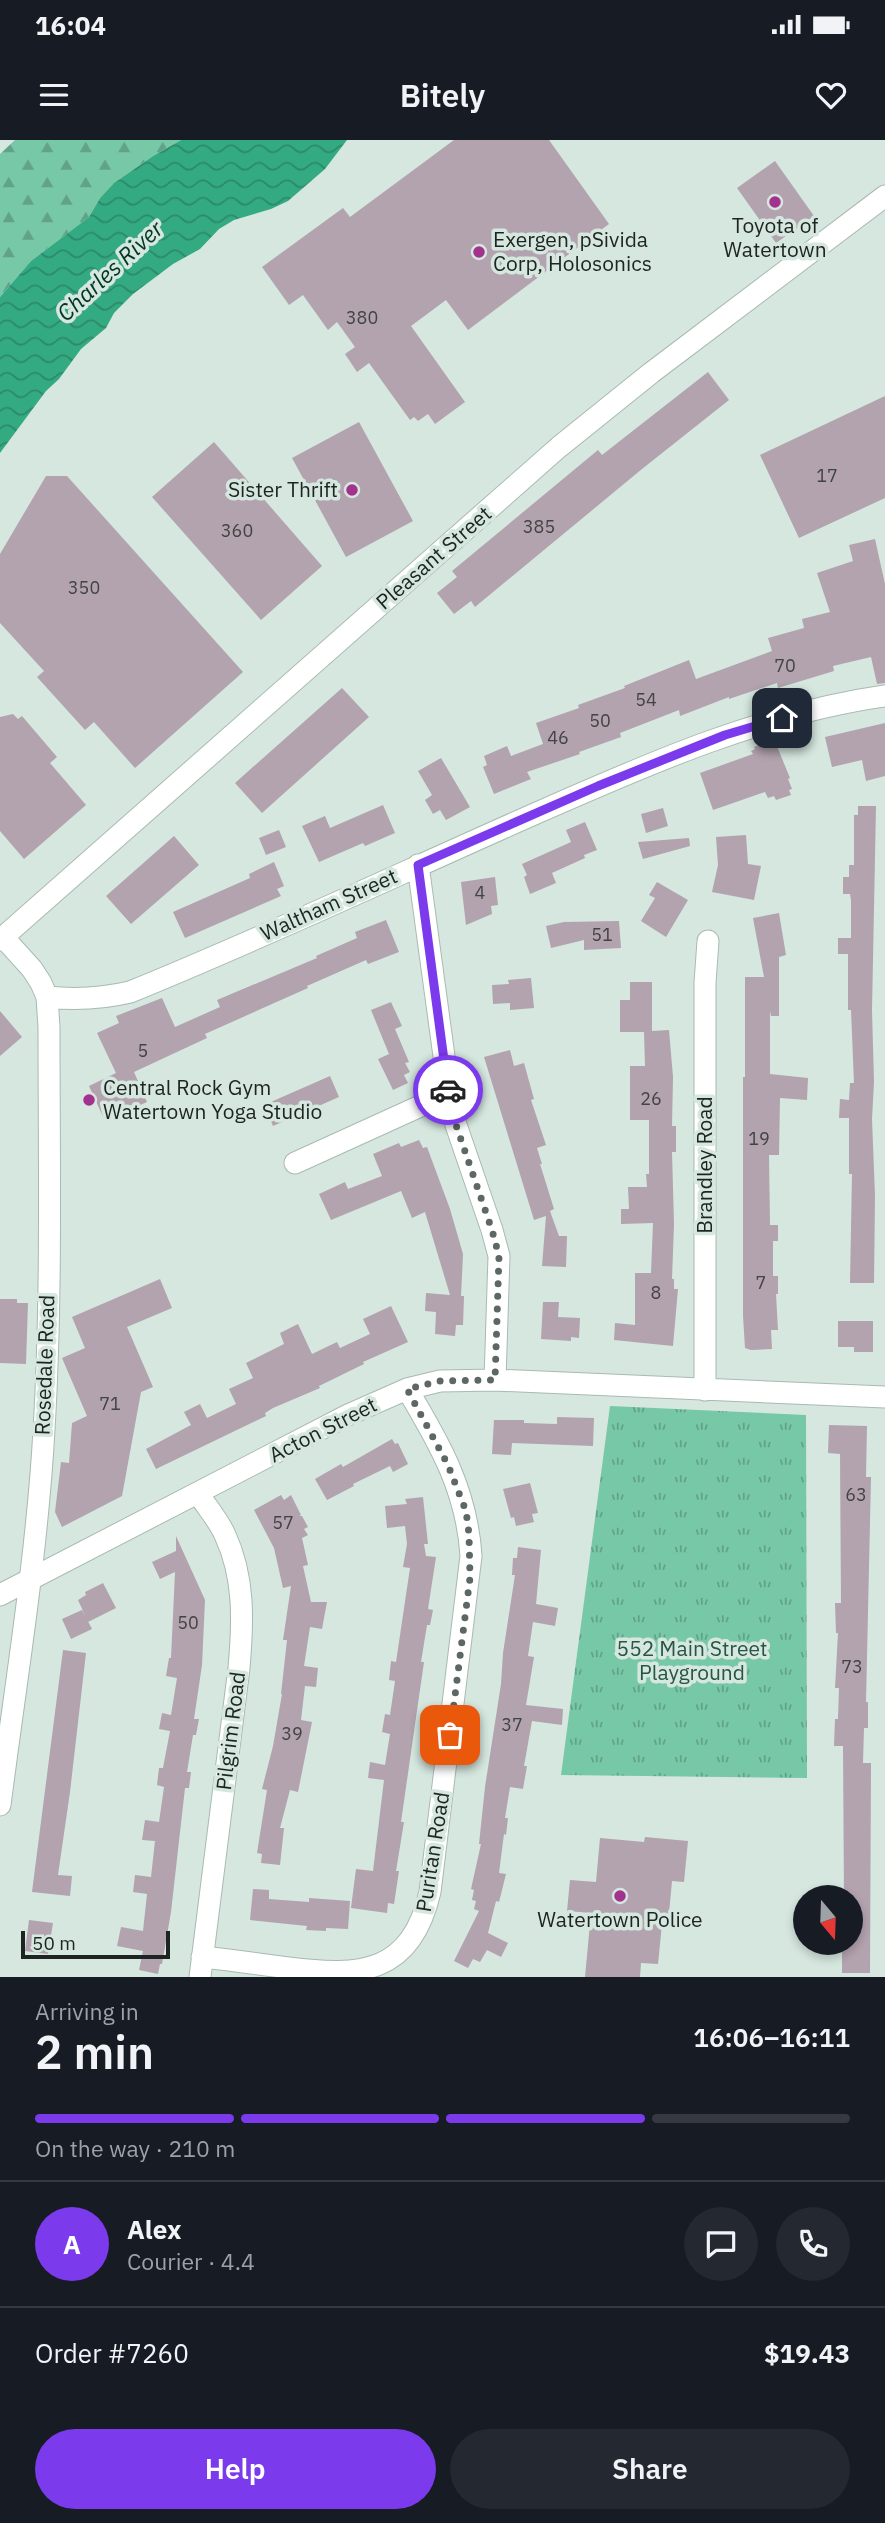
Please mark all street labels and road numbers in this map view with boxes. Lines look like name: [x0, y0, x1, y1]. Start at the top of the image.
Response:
street label: Pleasant Street: [370, 499, 497, 615]
street label: Waltham Street: [256, 861, 401, 947]
street label: Brandley Road: [690, 1096, 718, 1234]
street label: Rosedale Road: [28, 1294, 60, 1436]
street label: Acton Street: [264, 1390, 381, 1468]
street label: Pilgrim Road: [209, 1670, 251, 1792]
street label: Puritan Road: [409, 1790, 455, 1914]

